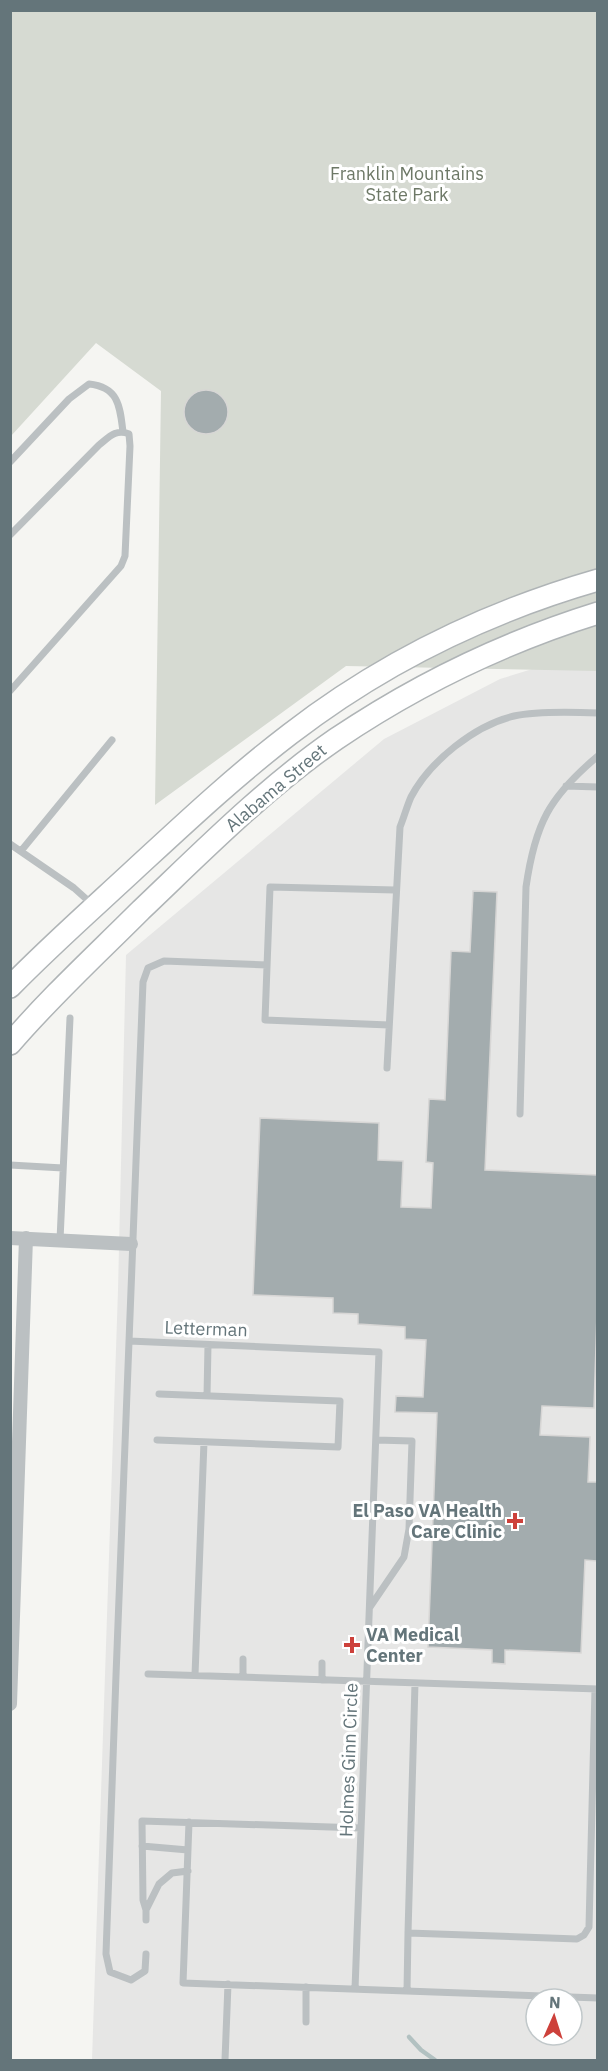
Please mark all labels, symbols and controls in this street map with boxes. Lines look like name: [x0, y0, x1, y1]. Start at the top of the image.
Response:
park label: Franklin Mountains State Park: [330, 162, 484, 206]
street label: Alabama Street: [220, 739, 331, 837]
street label: Letterman: [164, 1316, 248, 1341]
place label: El Paso VA Health Care Clinic: [352, 1499, 502, 1543]
marker: El Paso VA Health Care Clinic: [506, 1512, 524, 1530]
place label: VA Medical Center: [366, 1623, 460, 1667]
marker: VA Medical Center: [343, 1636, 361, 1654]
street label: Holmes Ginn Circle: [334, 1682, 363, 1837]
north arrow: [524, 1987, 584, 2047]
text: N: [548, 1992, 561, 2012]

